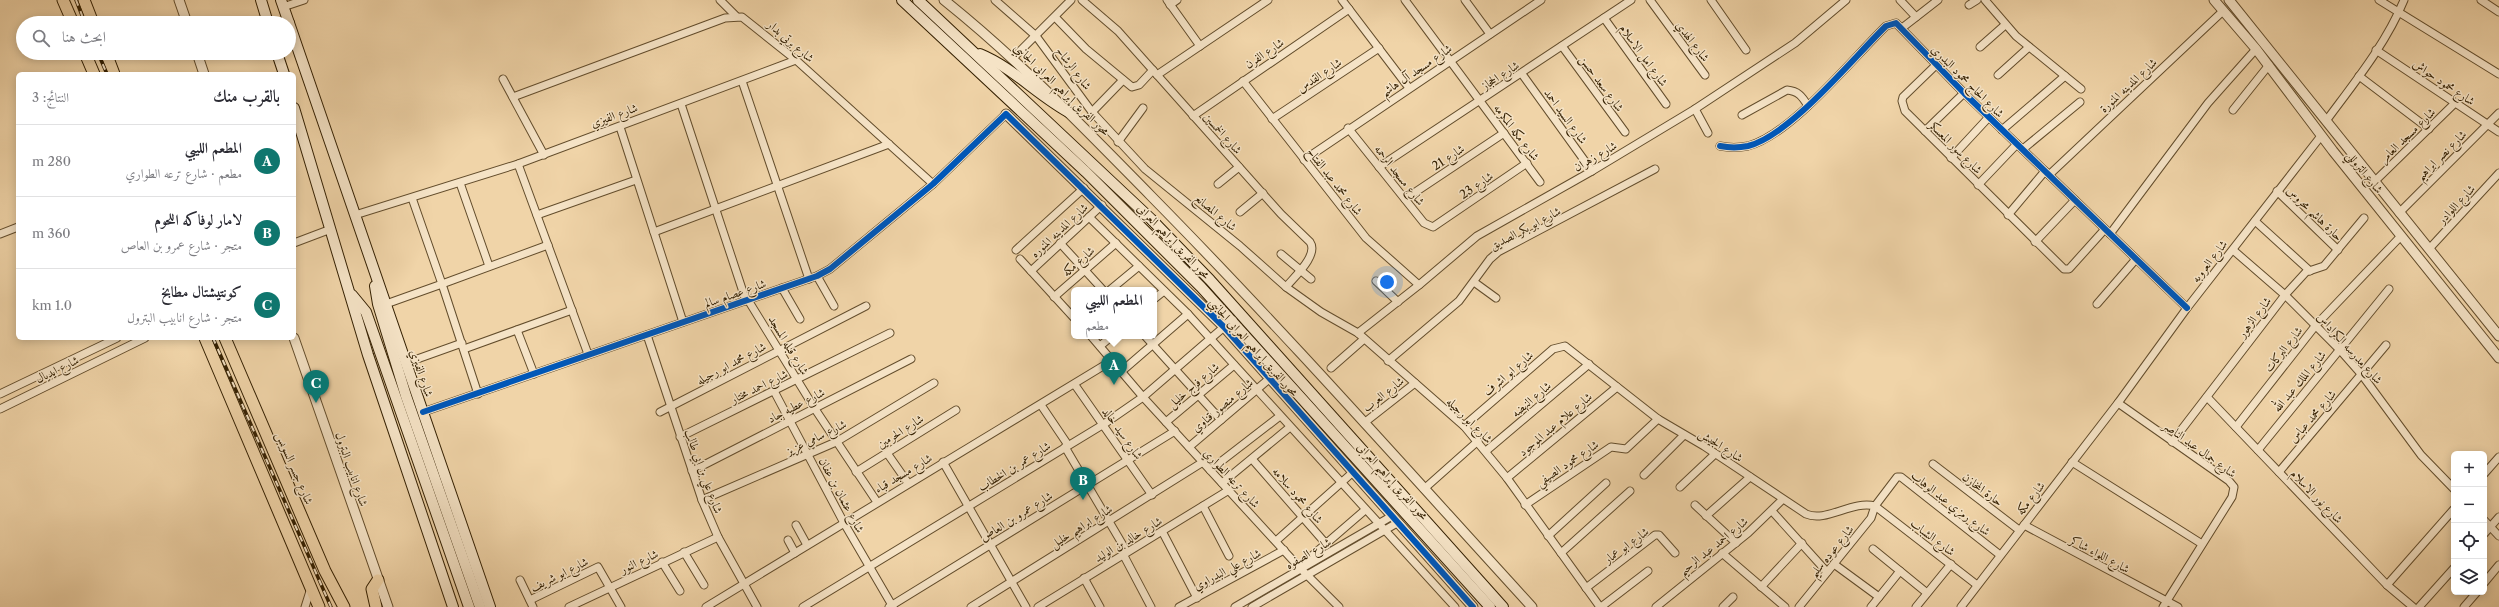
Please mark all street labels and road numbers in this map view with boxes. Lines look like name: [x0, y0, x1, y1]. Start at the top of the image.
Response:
street label: شارع برتي بدار: [761, 16, 818, 68]
street label: شارع الهدي: [1670, 18, 1713, 67]
street label: شارع امل الاسلام: [1613, 21, 1672, 91]
street label: شارع الفرن: [1241, 34, 1289, 75]
street label: محور الفريق إبراهيم العرابى الجانبي: [1008, 39, 1113, 143]
street label: شارع مسجد آل هاشم: [1377, 41, 1458, 104]
street label: شارع الحاج محمود البدري: [1926, 41, 2008, 123]
street label: شارع الرشاح: [1050, 43, 1095, 95]
street label: شارع سعد حسن: [1573, 52, 1628, 117]
street label: شارع القدس: [1294, 54, 1347, 99]
street label: شارع المدينه المنورة: [2096, 54, 2163, 118]
street label: شارع محمود حواش: [2408, 56, 2478, 112]
street label: شارع الحجاز: [1477, 57, 1524, 97]
street label: شارع السيد احمد: [1538, 86, 1591, 149]
street label: شارع الفيزي: [588, 100, 641, 134]
street label: شارع مكه المكرمه: [1488, 101, 1543, 166]
street label: شارع مسجد العامر: [2376, 104, 2441, 168]
street label: شارع الخمسين: [1198, 109, 1246, 160]
street label: شارع سور المعسكر: [1922, 116, 1986, 180]
street label: شارع نصر ابراهيم: [2413, 126, 2473, 187]
street label: شارع زهران: [1571, 137, 1622, 178]
street label: شارع 21: [1429, 141, 1469, 177]
street label: شارع مسجد الرحمه: [1369, 142, 1428, 211]
street label: شارع محمد عبد الفتاح: [1301, 144, 1366, 221]
street label: شارع التروللي: [2339, 148, 2387, 200]
street label: شارع 23: [1456, 168, 1498, 205]
street label: شارع اللوادر: [2433, 181, 2481, 230]
street label: حارة هاشم محروس: [2280, 182, 2346, 247]
street label: شارع المصانع: [1189, 190, 1240, 237]
street label: شارع المدينه المنوره: [1027, 199, 1094, 263]
street label: محور الفريق إبراهيم العرابى: [1131, 200, 1214, 286]
street label: شارع ابو بكر الصديق: [1487, 203, 1565, 257]
street label: شارع العروبه: [2188, 237, 2234, 288]
street label: شارع مكه: [1059, 243, 1100, 282]
street label: شارع عصام سالم: [702, 275, 769, 314]
street label: شارع الزهور: [2233, 294, 2277, 344]
street label: محور الفريق إبراهيم العرابى الجانبي: [1202, 295, 1303, 403]
street label: شارع مدرسه الكراداس: [2311, 309, 2386, 390]
street label: شارع قبله المسجد: [762, 313, 813, 380]
street label: شارع البركات: [2260, 323, 2309, 377]
street label: شارع محمد ابو رجيله: [694, 338, 770, 391]
street label: شارع الملك عبد الله: [2268, 346, 2332, 417]
street label: شارع الفيزي: [403, 347, 437, 400]
street label: شارع ابو اشرف: [1480, 347, 1539, 402]
street label: شارع ايديال: [33, 352, 83, 390]
street label: شارع فرج خليل: [1164, 359, 1225, 414]
street label: شارع احمد مختار: [727, 366, 792, 410]
street label: شارع العرب: [1359, 373, 1409, 418]
street label: شارع منصور قناوي: [1188, 375, 1258, 438]
street label: شارع النهضه: [1508, 378, 1557, 423]
street label: شارع عطيه جاد: [765, 384, 829, 429]
street label: شارع محمد عباس: [2285, 386, 2342, 448]
street label: شارع علام عبد الموجود: [1515, 389, 1598, 462]
street label: شارع ابو رجيله: [1441, 394, 1496, 449]
street label: شارع سيد خالد: [1096, 404, 1147, 464]
street label: شارع الحرمين: [874, 411, 928, 455]
street label: شارع سامي عزيز: [782, 416, 851, 463]
street label: شارع جمال عبد الناصر: [2156, 416, 2240, 484]
street label: شارع الجيش: [1694, 425, 1746, 468]
street label: شارع علي بن ابي طالب: [677, 427, 726, 517]
street label: شارع جسر السويس: [269, 430, 317, 508]
street label: شارع انابيب البترول: [329, 430, 372, 510]
street label: شارع محمود الصيفي: [1533, 436, 1604, 494]
street label: شارع عمر بن الخطاب: [975, 438, 1055, 498]
street label: محور الفريق إبراهيم العرابى: [1351, 439, 1432, 527]
street label: شارع ترعه الطواري: [1198, 445, 1263, 514]
street label: شارع مسجد قباء: [871, 450, 937, 499]
street label: شارع عثمان بن عفان: [812, 455, 868, 537]
street label: شارع محمود سلامه: [1266, 464, 1327, 529]
street label: شارع نور الاسلام: [2285, 466, 2347, 529]
street label: شارع رمزي عبد الوهاب: [1906, 467, 1994, 542]
street label: حارة المخازن: [1960, 469, 2006, 509]
street label: شارع مكه: [2012, 478, 2051, 520]
street label: شارع عمرو بن العاص: [977, 488, 1058, 548]
street label: شارع ابراهيم خليل: [1047, 501, 1118, 555]
street label: شارع خالد بن الوليد: [1091, 513, 1167, 569]
street label: شارع احمد عبد الرحيم: [1675, 513, 1754, 582]
street label: شارع الشباب: [1905, 515, 1959, 562]
street label: شارع عوده سليم: [1805, 522, 1861, 583]
street label: شارع ابو عمار: [1600, 523, 1654, 570]
street label: شارع اللواء شاكر: [2064, 531, 2133, 580]
street label: شارع الصفوه: [1282, 534, 1336, 576]
street label: شارع علي البدراوي: [1191, 545, 1266, 598]
street label: شارع النور: [617, 546, 662, 580]
street label: شارع ابو شريف: [527, 553, 592, 598]

